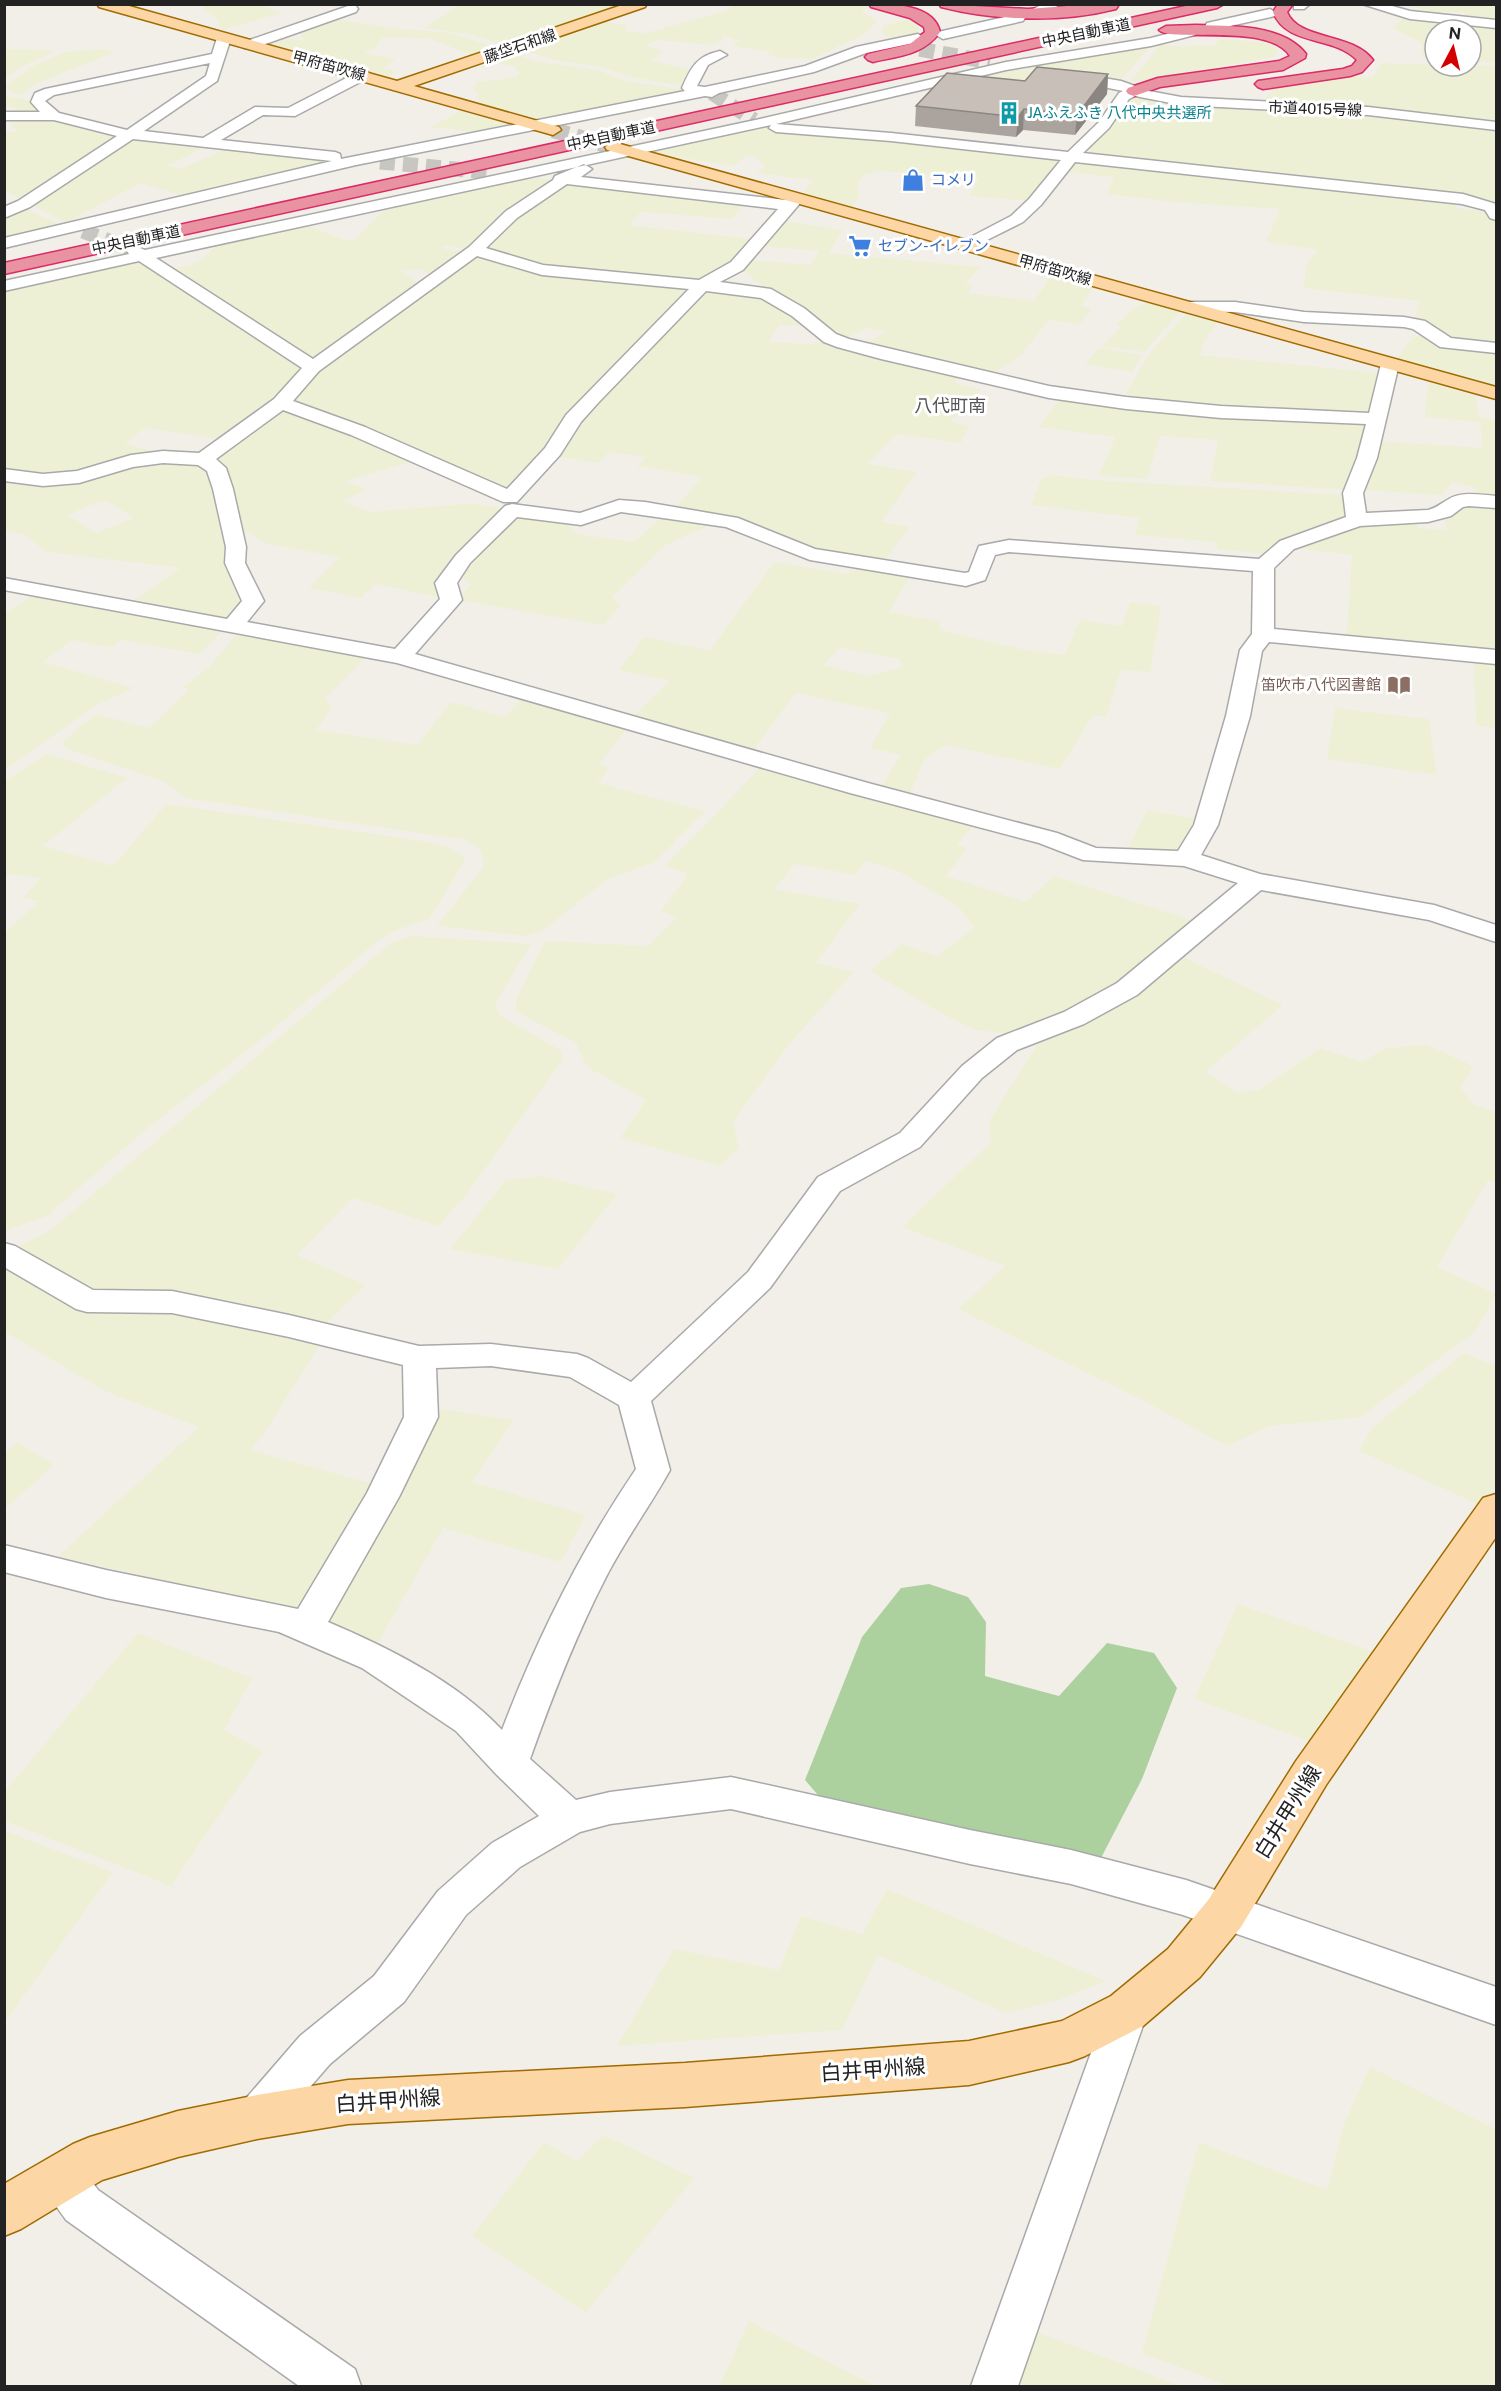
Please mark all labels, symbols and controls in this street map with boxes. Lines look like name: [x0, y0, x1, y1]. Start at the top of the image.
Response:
street label: 中央自動車道: [1040, 15, 1132, 50]
north arrow: [1423, 18, 1483, 78]
text: N: [1447, 23, 1462, 44]
street label: 藤垈石和線: [482, 25, 558, 66]
street label: 甲府笛吹線: [291, 48, 368, 83]
street label: 市道4015号線: [1268, 98, 1362, 119]
building icon: JAふえふき 八代中央共選所: [996, 100, 1022, 126]
place label: JAふえふき 八代中央共選所: [1027, 104, 1212, 121]
street label: 中央自動車道: [565, 118, 657, 153]
shop icon: コメリ: [900, 167, 926, 193]
place label: コメリ: [931, 171, 976, 188]
street label: 中央自動車道: [90, 222, 182, 257]
supermarket icon: セブン-イレブン: [847, 233, 873, 259]
place label: セブン-イレブン: [878, 237, 989, 254]
street label: 甲府笛吹線: [1017, 251, 1094, 288]
district label: 八代町南: [914, 395, 986, 416]
library icon: 笛吹市八代図書館: [1386, 672, 1412, 698]
place label: 笛吹市八代図書館: [1261, 676, 1381, 693]
street label: 白井甲州線: [1249, 1761, 1326, 1863]
street label: 白井甲州線: [820, 2053, 926, 2086]
street label: 白井甲州線: [335, 2084, 441, 2117]

